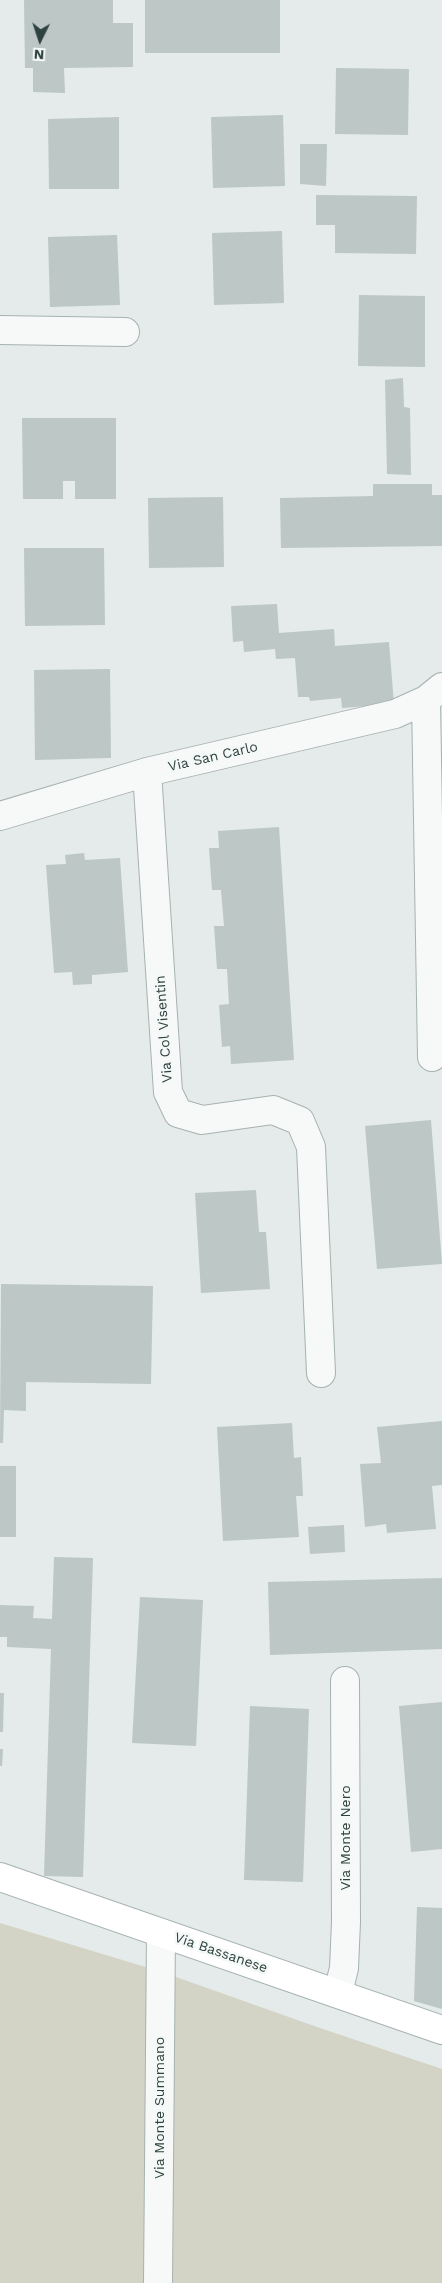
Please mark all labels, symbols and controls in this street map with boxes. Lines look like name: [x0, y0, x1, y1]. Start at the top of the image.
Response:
north arrow: [15, 15, 65, 65]
text: N: [33, 47, 45, 63]
street label: Via San Carlo: [166, 739, 260, 775]
street label: Via Col Visentin: [152, 975, 176, 1083]
street label: Via Monte Nero: [338, 1785, 354, 1891]
street label: Via Bassanese: [172, 1929, 270, 1977]
street label: Via Monte Summano: [152, 2037, 168, 2179]

